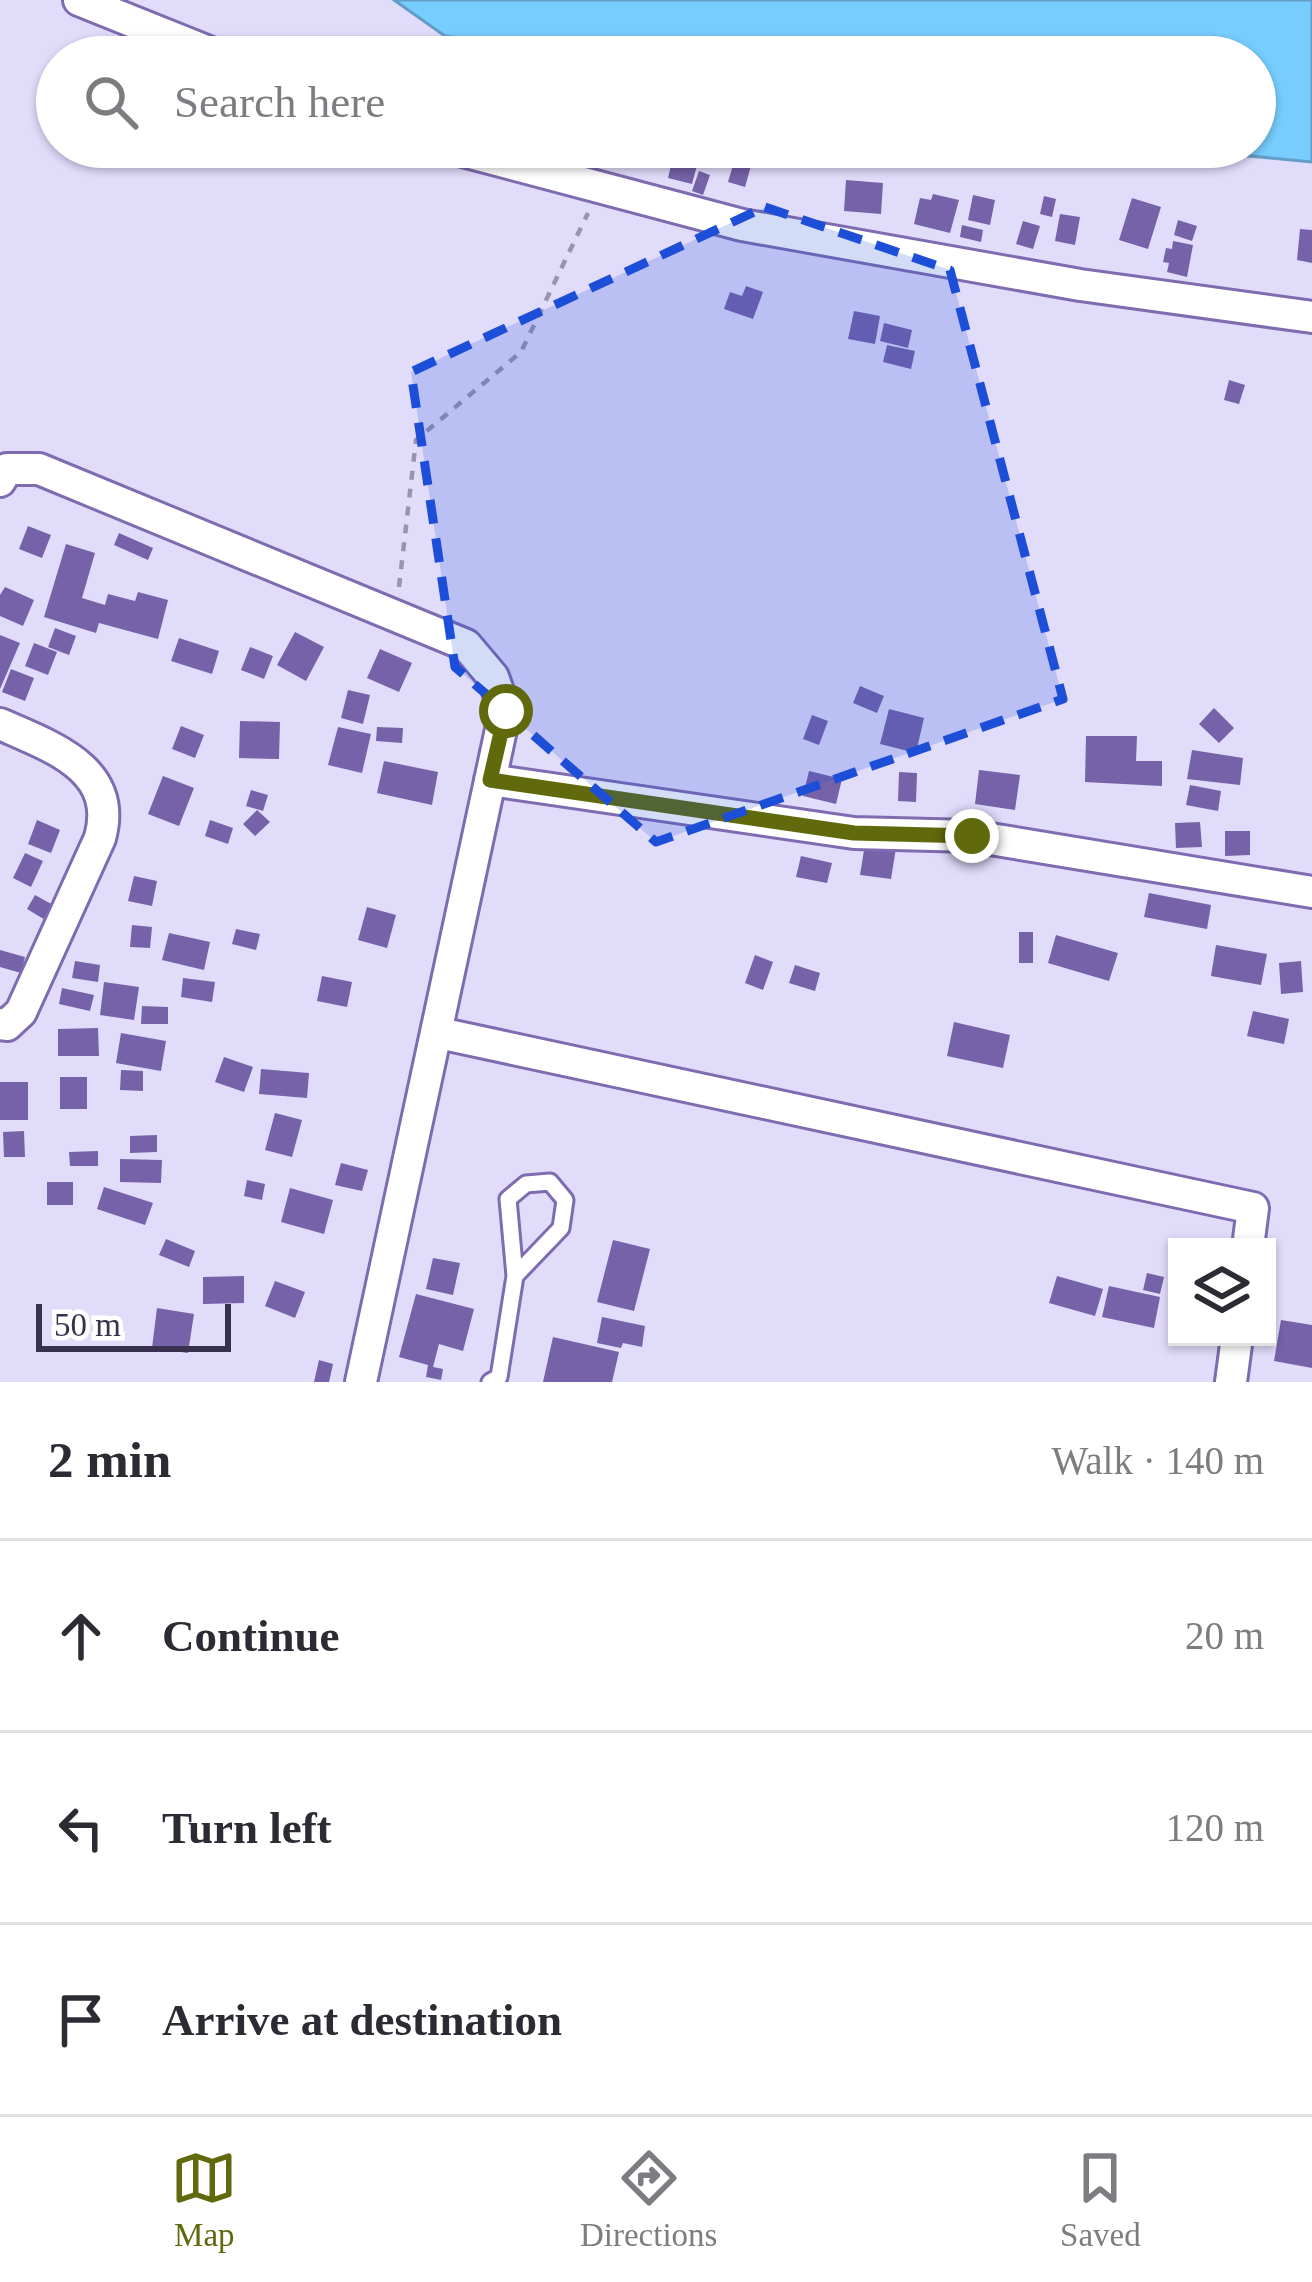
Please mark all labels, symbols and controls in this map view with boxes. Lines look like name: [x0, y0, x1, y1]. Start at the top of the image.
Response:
search box: [36, 36, 1276, 168]
icon: search: [78, 69, 144, 135]
text: Search here: [174, 77, 385, 127]
route start: [479, 684, 533, 738]
route end: [945, 809, 999, 863]
map controls: [1168, 1238, 1276, 1346]
button: layers: [1168, 1238, 1276, 1346]
scale bar: [36, 1298, 231, 1351]
text: 50 m: [54, 1307, 121, 1343]
text: 2 min: [48, 1432, 171, 1488]
text: Walk · 140 m: [1052, 1439, 1264, 1482]
icon: ahead: [48, 1603, 114, 1669]
text: Continue: [162, 1611, 340, 1661]
text: 20 m: [1185, 1614, 1264, 1657]
icon: left: [48, 1795, 114, 1861]
text: Turn left: [162, 1803, 332, 1853]
text: 120 m: [1165, 1806, 1264, 1849]
icon: arrive: [48, 1987, 114, 2053]
text: Arrive at destination: [162, 1995, 562, 2045]
tab: Map: [171, 2145, 237, 2254]
tab: Directions: [580, 2145, 717, 2254]
tab: Saved: [1060, 2145, 1141, 2254]

